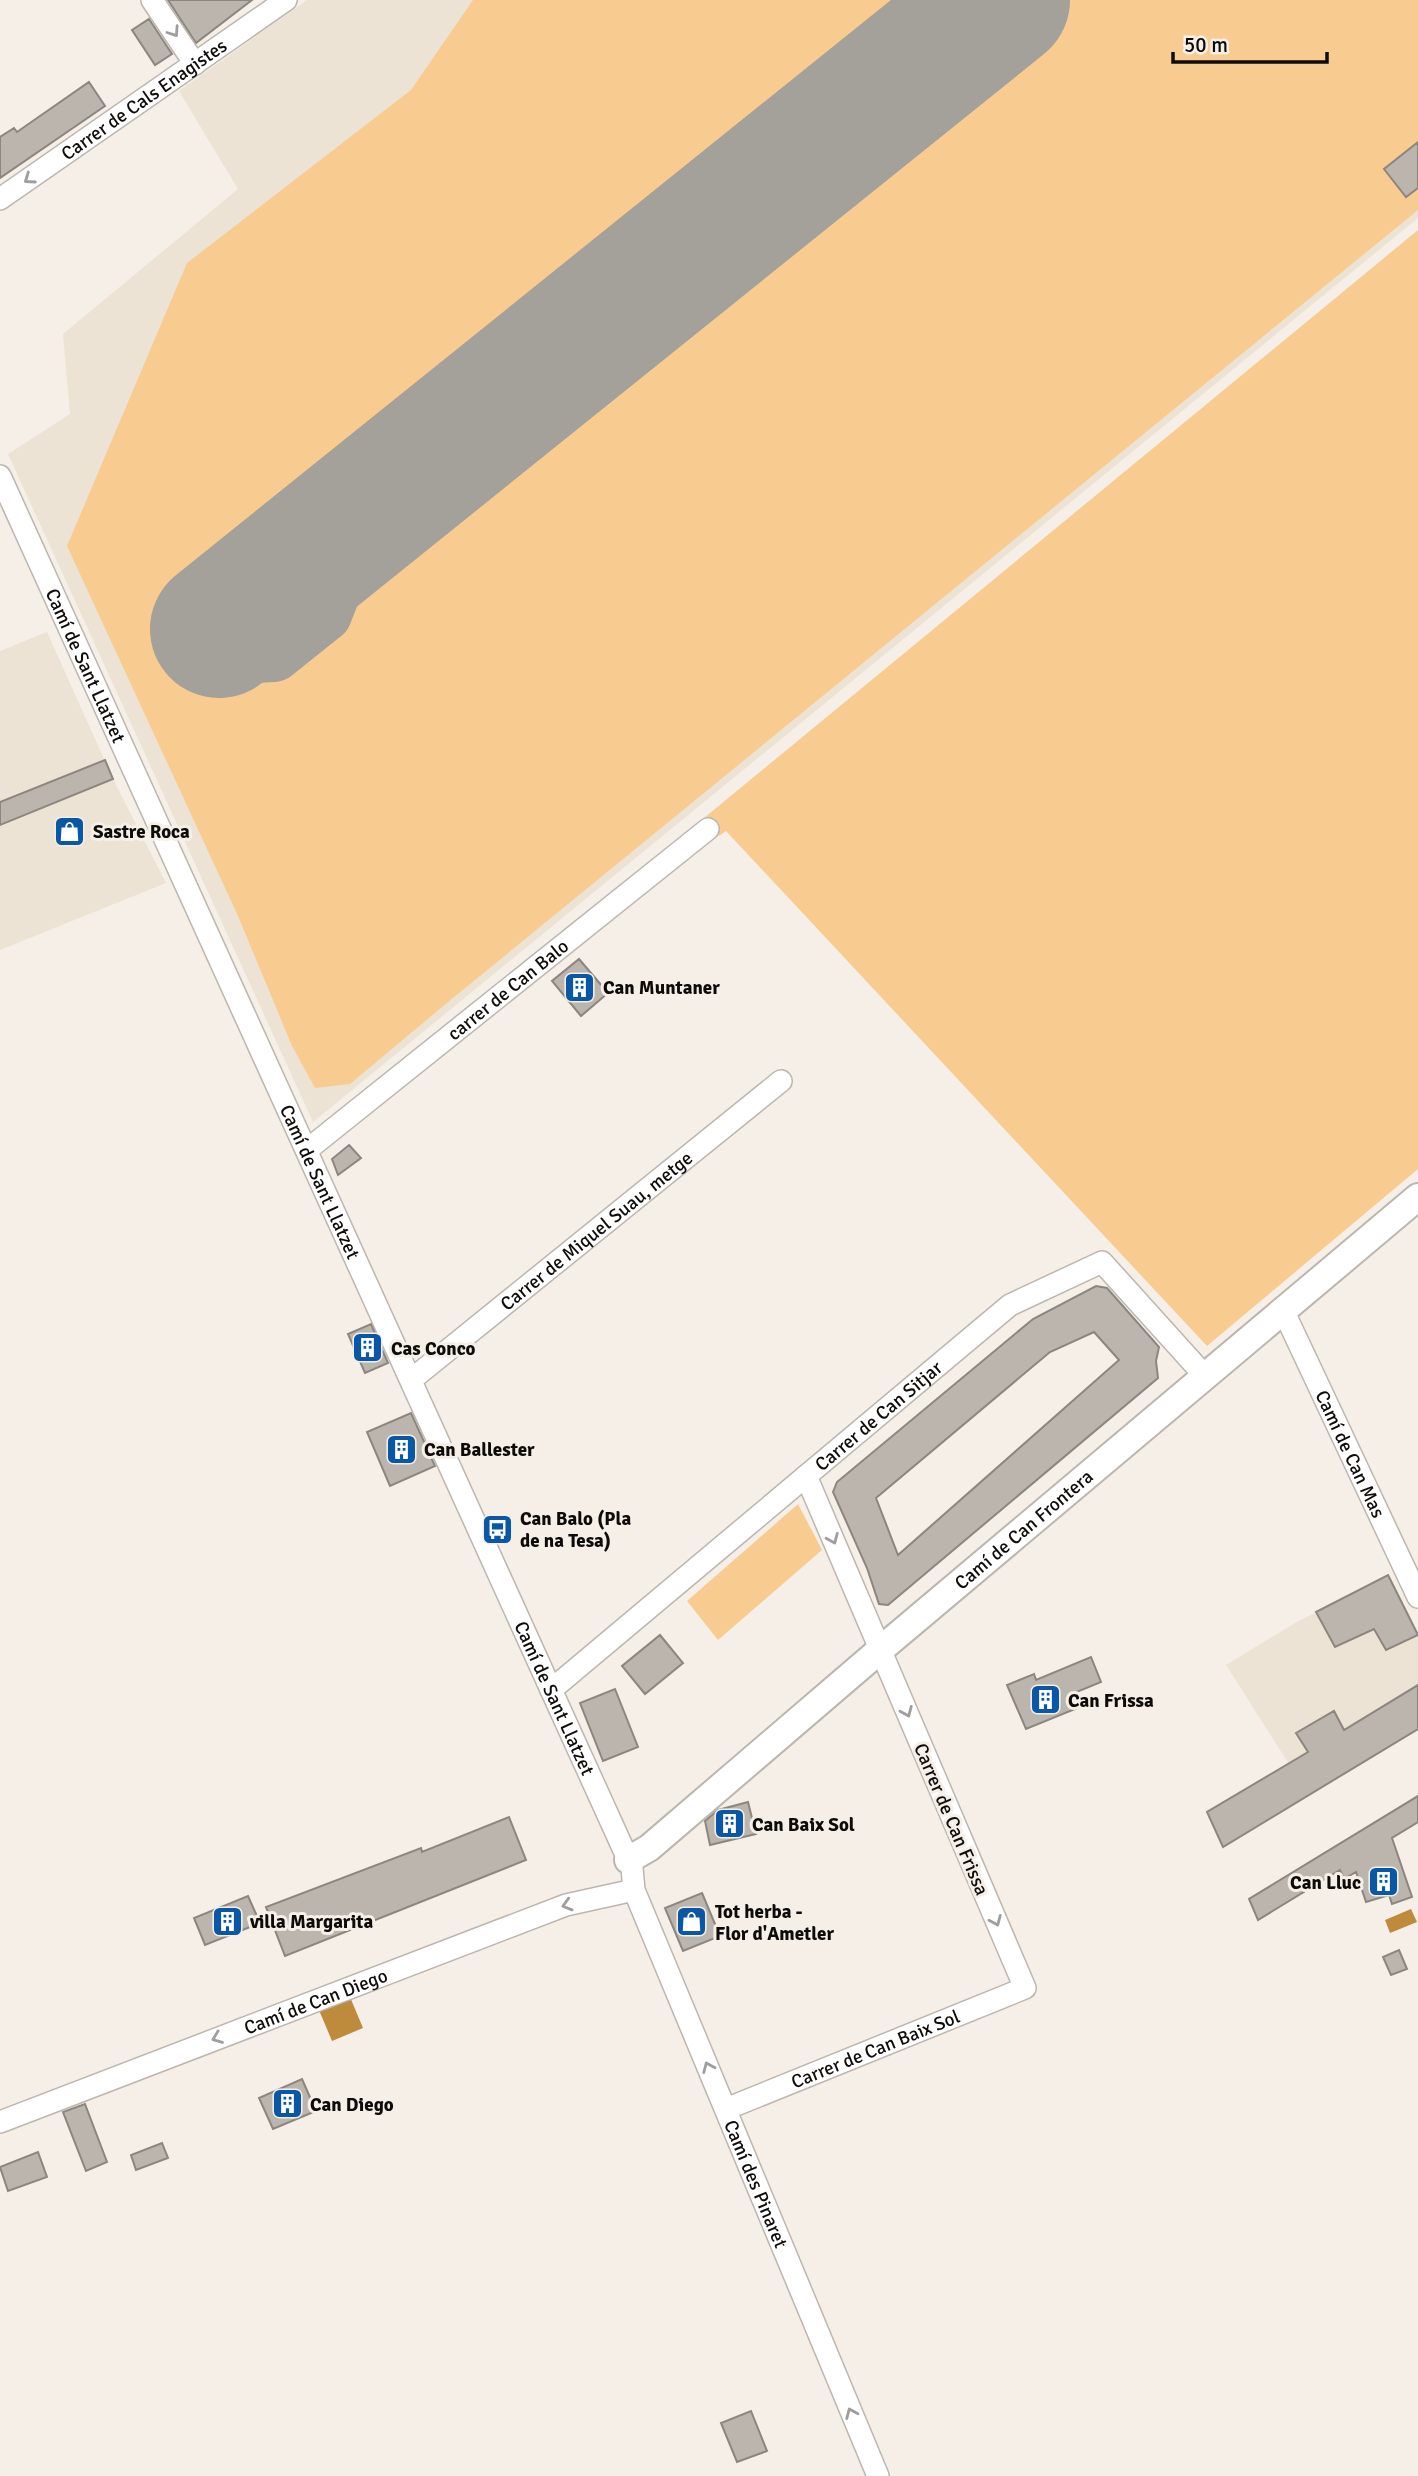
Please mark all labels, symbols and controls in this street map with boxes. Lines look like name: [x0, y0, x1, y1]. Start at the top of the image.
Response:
scale bar: [1173, 21, 1327, 65]
one-way arrow: [166, 24, 178, 37]
text: 50 m: [1184, 32, 1228, 58]
street label: Carrer de Cals Enagistes: [57, 34, 232, 166]
one-way arrow: [24, 171, 37, 183]
street label: Camí de Sant Llatzet: [40, 585, 131, 747]
shop icon: Sastre Roca: [53, 814, 87, 848]
place label: Sastre Roca: [93, 820, 190, 844]
street label: carrer de Can Balo: [443, 934, 574, 1046]
building icon: Can Muntaner: [563, 970, 597, 1004]
place label: Can Muntaner: [603, 976, 720, 1000]
street label: Camí de Sant Llatzet: [274, 1101, 365, 1263]
street label: Carrer de Miquel Suau, metge: [496, 1146, 698, 1316]
building icon: Cas Conco: [351, 1331, 385, 1365]
place label: Cas Conco: [391, 1337, 476, 1361]
street label: Carrer de Can Sitjar: [810, 1356, 947, 1477]
street label: Camí de Can Mas: [1310, 1387, 1390, 1522]
building icon: Can Ballester: [384, 1432, 418, 1466]
place label: Can Ballester: [424, 1438, 535, 1462]
street label: Camí de Can Frontera: [950, 1465, 1098, 1595]
place label: Can Balo (Pla de na Tesa): [520, 1507, 631, 1553]
bus stop icon: Can Balo (Pla de na Tesa): [480, 1512, 514, 1546]
one-way arrow: [825, 1531, 839, 1544]
street label: Camí de Sant Llatzet: [508, 1617, 599, 1780]
building icon: Can Frissa: [1028, 1683, 1062, 1717]
place label: Can Frissa: [1068, 1689, 1154, 1713]
one-way arrow: [898, 1706, 912, 1718]
street label: Carrer de Can Frissa: [908, 1740, 994, 1899]
building icon: Can Baix Sol: [712, 1807, 746, 1841]
place label: Can Baix Sol: [752, 1813, 855, 1837]
building icon: Can Lluc: [1367, 1865, 1401, 1899]
place label: Can Lluc: [1290, 1871, 1361, 1895]
one-way arrow: [562, 1897, 574, 1912]
place label: Tot herba - Flor d'Ametler: [715, 1900, 834, 1946]
building icon: villa Margarita: [210, 1904, 244, 1938]
shop icon: Tot herba - Flor d'Ametler: [675, 1905, 709, 1939]
place label: villa Margarita: [249, 1910, 373, 1934]
one-way arrow: [988, 1914, 1002, 1927]
street label: Camí de Can Diego: [241, 1964, 391, 2040]
street label: Carrer de Can Baix Sol: [788, 2005, 963, 2094]
one-way arrow: [212, 2030, 224, 2044]
one-way arrow: [702, 2062, 716, 2074]
building icon: Can Diego: [270, 2087, 304, 2121]
place label: Can Diego: [310, 2093, 394, 2117]
street label: Camí des Pinaret: [718, 2117, 793, 2252]
one-way arrow: [846, 2408, 860, 2420]

